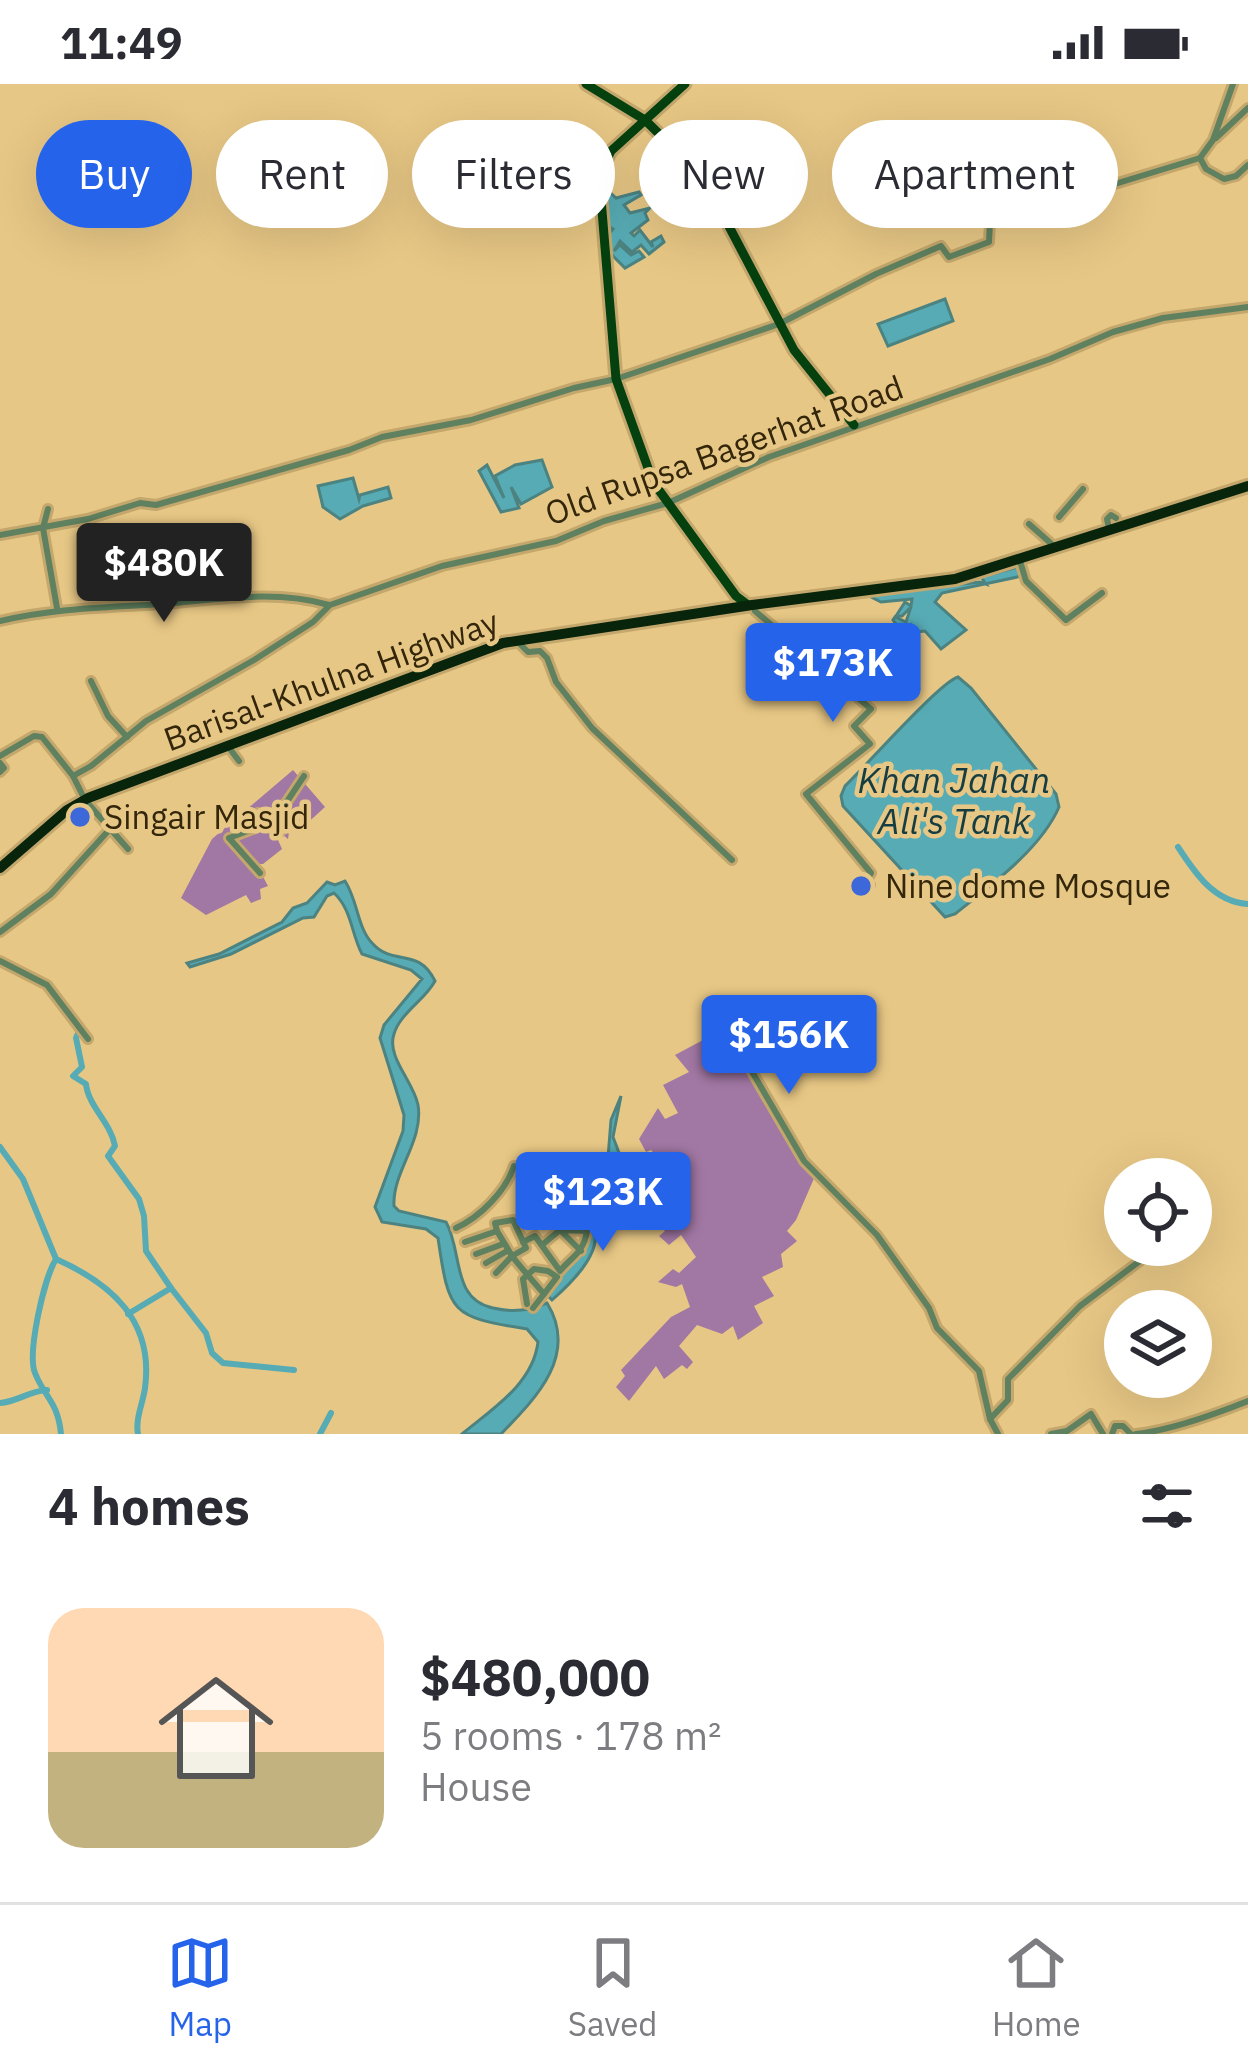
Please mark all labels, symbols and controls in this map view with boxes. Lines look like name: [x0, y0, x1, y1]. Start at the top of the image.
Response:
text: 11:49: [60, 13, 183, 71]
chip: Buy: [36, 120, 192, 228]
chip: Rent: [216, 120, 388, 228]
chip: Filters: [412, 120, 615, 228]
chip: New: [639, 120, 808, 228]
chip: Apartment: [832, 120, 1118, 228]
street label: Old Rupsa Bagerhat Road: [539, 365, 909, 534]
pin: $480K: [80, 523, 248, 625]
text: $480K: [104, 536, 224, 587]
street label: Barisal-Khulna Highway: [158, 599, 504, 760]
pin: $173K: [749, 623, 917, 725]
text: $173K: [773, 636, 893, 687]
water label: Khan Jahan Ali's Tank: [858, 756, 1050, 844]
place label: Singair Masjid: [104, 795, 309, 838]
marker: Singair Masjid: [67, 804, 93, 830]
place label: Nine dome Mosque: [885, 864, 1171, 907]
marker: Nine dome Mosque: [848, 873, 874, 899]
pin: $156K: [705, 995, 873, 1097]
text: $156K: [729, 1008, 849, 1059]
pin: $123K: [519, 1152, 687, 1254]
map controls: [1104, 1158, 1212, 1398]
button: locate: [1104, 1158, 1212, 1266]
text: $123K: [543, 1165, 663, 1216]
button: layers: [1104, 1290, 1212, 1398]
text: 4 homes: [48, 1473, 250, 1539]
icon: filters: [1134, 1473, 1200, 1539]
text: $480,000: [420, 1644, 650, 1710]
icon: home: [144, 1656, 288, 1800]
text: 5 rooms · 178 m²: [420, 1710, 722, 1761]
text: House: [420, 1761, 532, 1812]
tab: Map: [167, 1930, 233, 2045]
tab: Saved: [568, 1930, 657, 2045]
tab: Home: [992, 1930, 1081, 2045]

